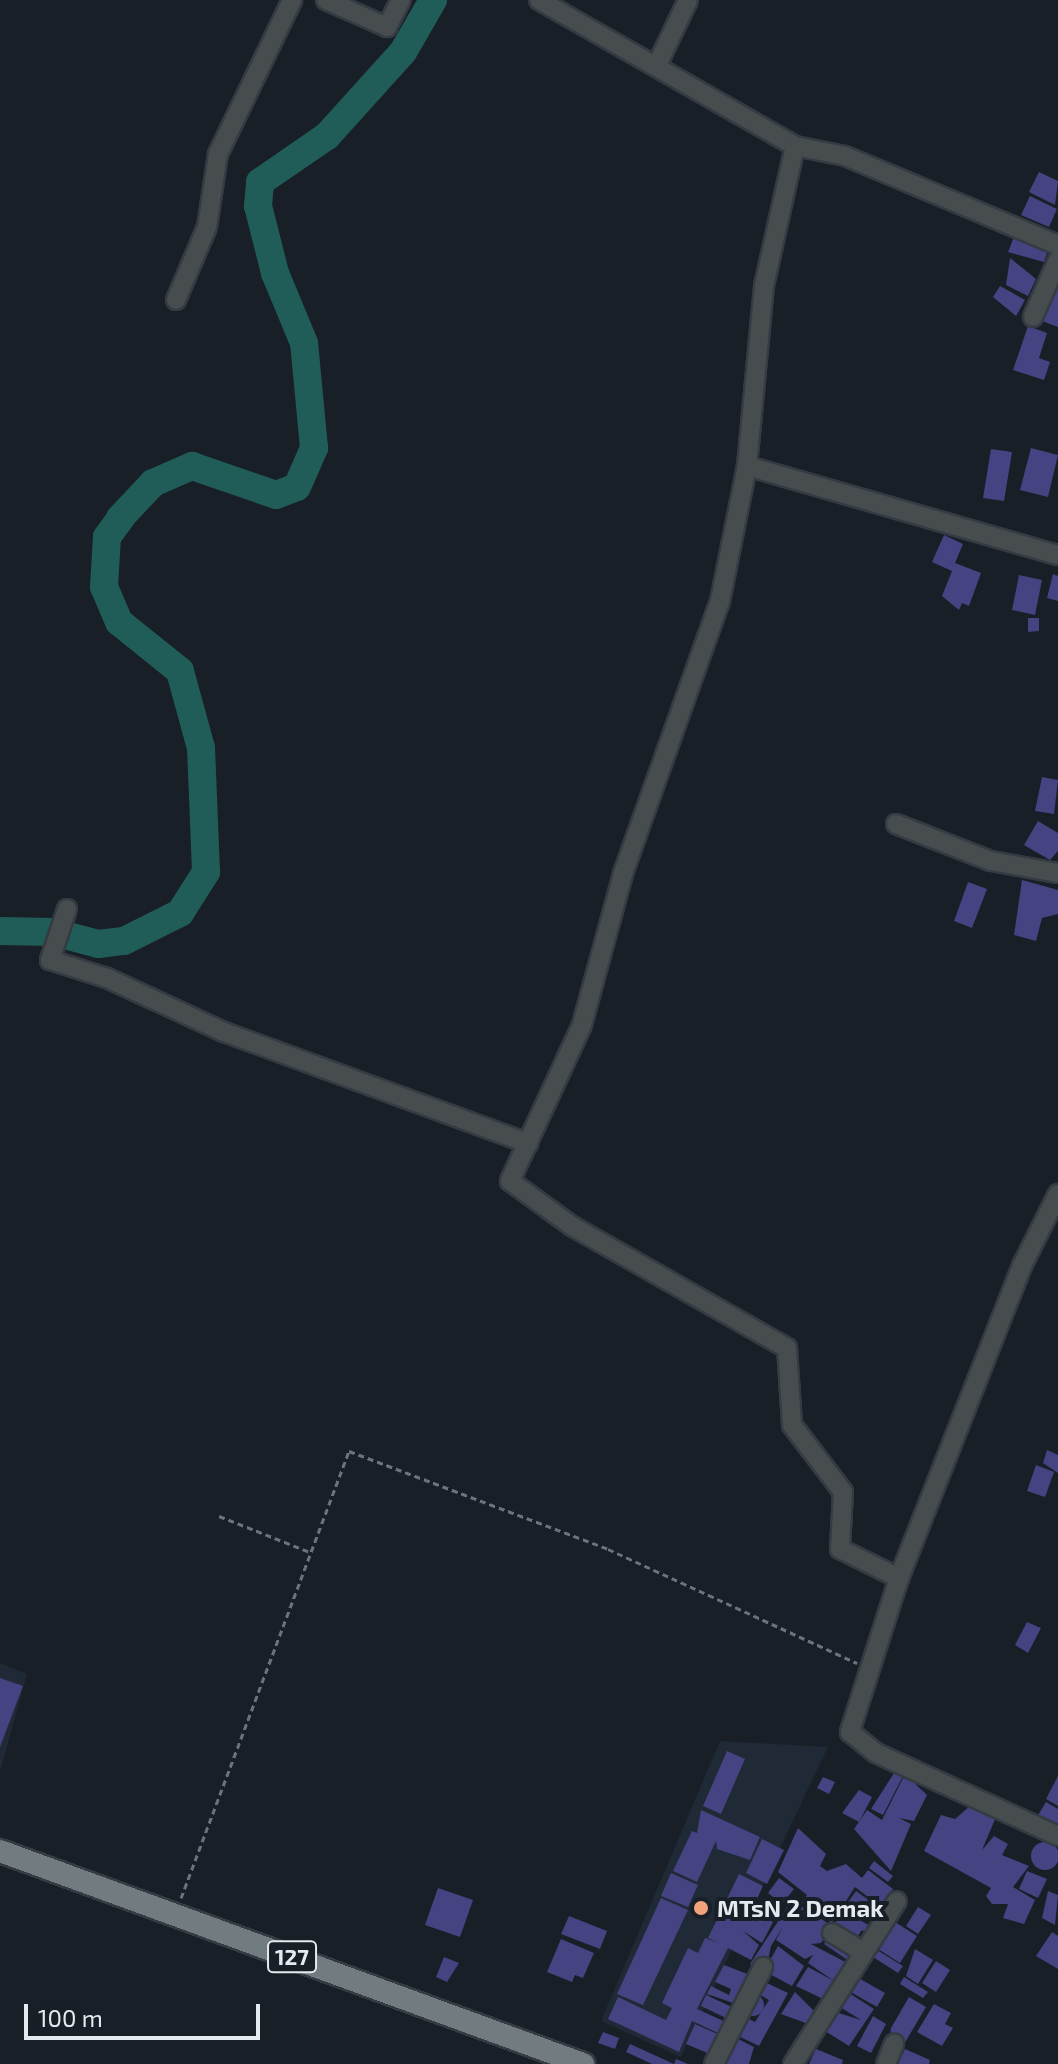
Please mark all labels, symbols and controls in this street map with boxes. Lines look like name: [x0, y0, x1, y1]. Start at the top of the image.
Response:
place label: MTsN 2 Demak: [717, 1894, 884, 1922]
marker: MTsN 2 Demak: [692, 1899, 710, 1917]
road number: 127: [266, 1939, 318, 1975]
scale bar: [28, 1988, 264, 2038]
text: 100 m: [38, 2003, 103, 2032]

